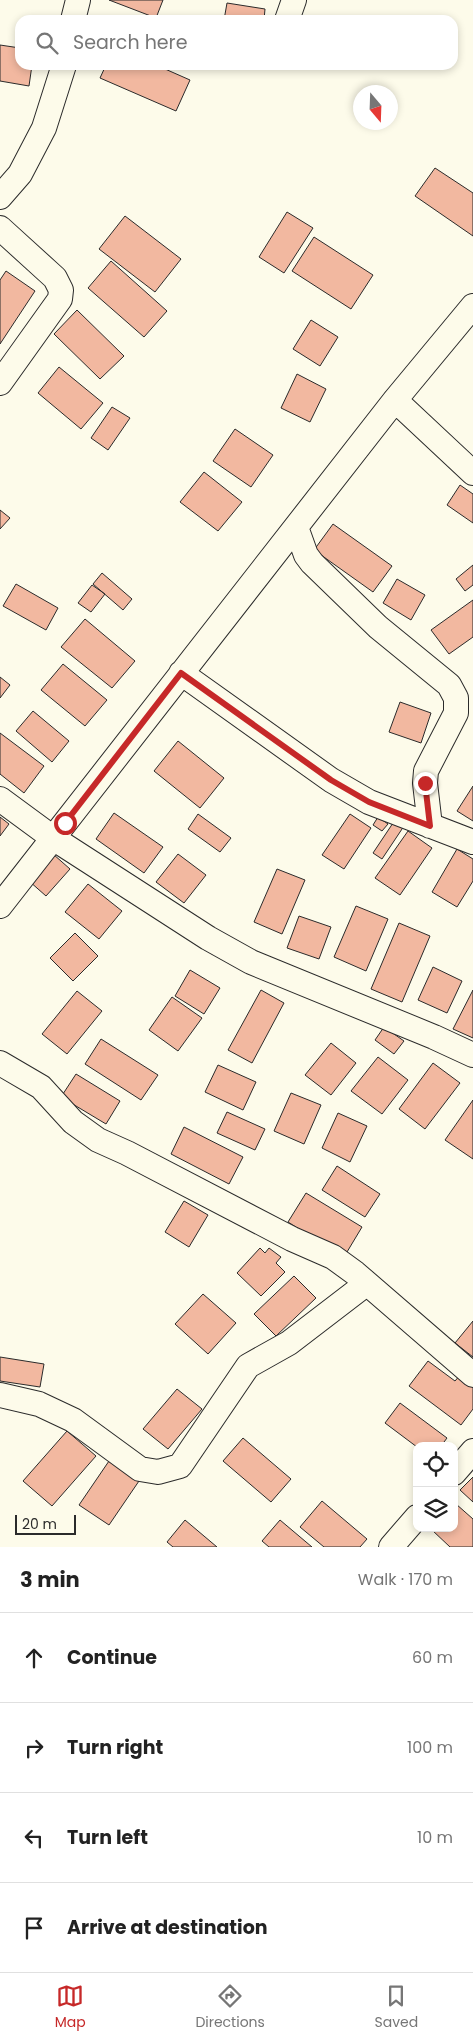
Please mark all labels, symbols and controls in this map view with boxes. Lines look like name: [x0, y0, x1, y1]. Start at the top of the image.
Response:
search box: [15, 15, 458, 70]
icon: search: [33, 29, 61, 57]
text: Search here: [73, 29, 187, 56]
north arrow: [353, 85, 398, 130]
route end: [414, 772, 437, 795]
route start: [54, 812, 77, 835]
map controls: [413, 1442, 458, 1532]
button: locate: [413, 1442, 458, 1487]
button: layers: [413, 1487, 458, 1532]
scale bar: [15, 1512, 76, 1535]
text: 20 m: [22, 1514, 57, 1534]
text: 3 min: [20, 1565, 80, 1594]
text: Walk · 170 m: [358, 1568, 453, 1591]
icon: ahead: [20, 1644, 48, 1672]
text: Continue: [67, 1644, 157, 1671]
text: 60 m: [412, 1646, 453, 1669]
icon: right: [20, 1734, 48, 1762]
text: Turn right: [67, 1734, 163, 1761]
text: 100 m: [407, 1736, 453, 1759]
icon: left: [20, 1824, 48, 1852]
text: Turn left: [67, 1824, 148, 1851]
text: 10 m: [417, 1826, 453, 1849]
icon: arrive: [20, 1914, 48, 1942]
text: Arrive at destination: [67, 1914, 268, 1941]
tab: Map: [55, 1982, 86, 2033]
tab: Directions: [195, 1982, 265, 2033]
tab: Saved: [374, 1982, 418, 2033]

